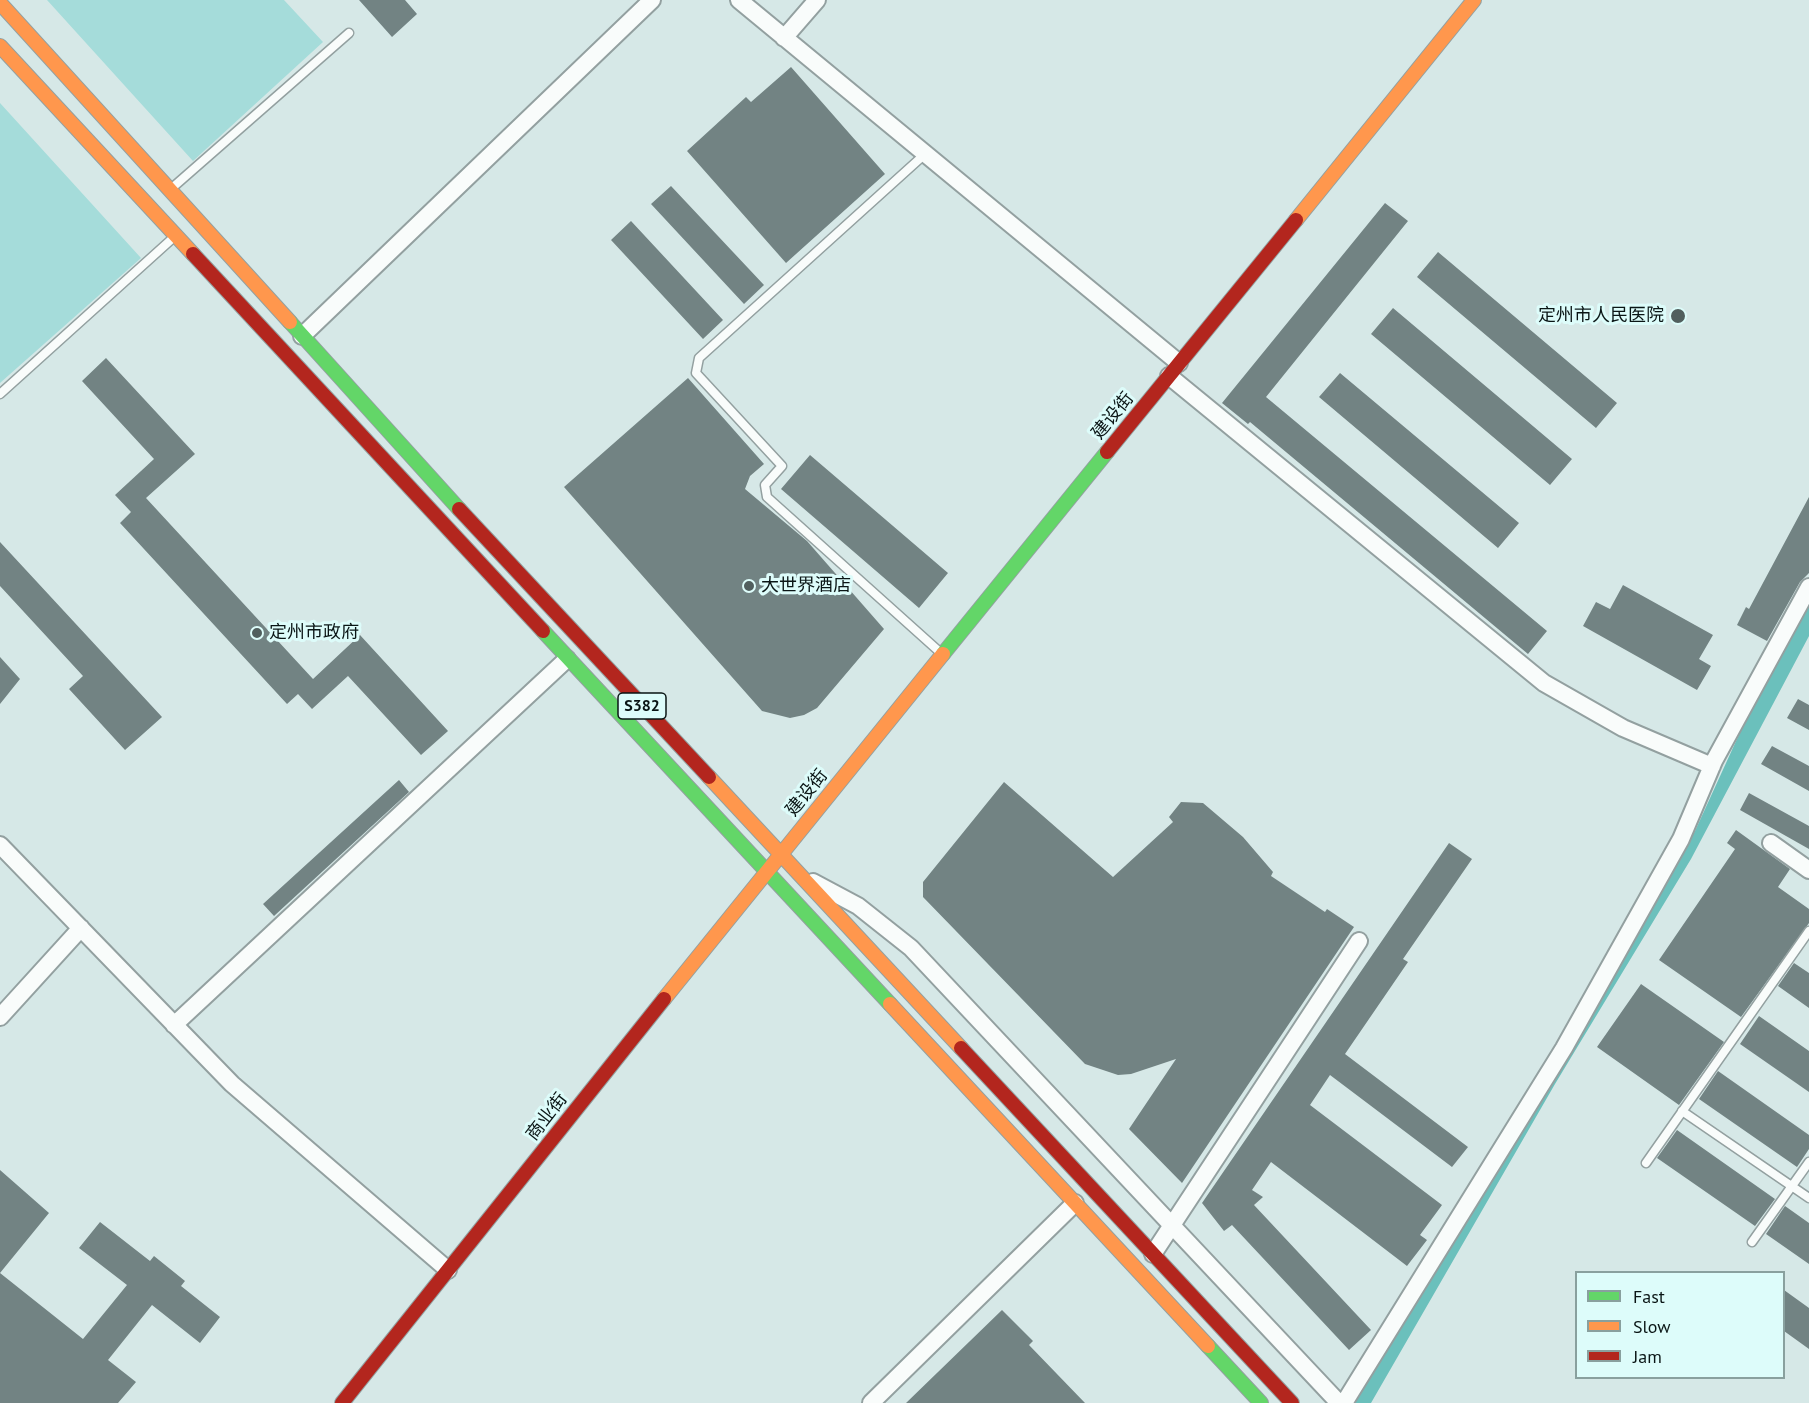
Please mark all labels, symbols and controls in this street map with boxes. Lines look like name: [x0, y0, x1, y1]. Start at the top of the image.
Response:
place label: 定州市人民医院: [1538, 305, 1664, 327]
marker: 定州市人民医院: [1669, 307, 1687, 325]
street label: 建设街: [1088, 388, 1138, 444]
place label: 大世界酒店: [761, 575, 851, 597]
marker: 大世界酒店: [742, 579, 756, 593]
place label: 定州市政府: [269, 622, 359, 644]
marker: 定州市政府: [250, 626, 264, 640]
road number: S382: [618, 693, 666, 719]
street label: 建设街: [782, 765, 832, 821]
street label: 商业街: [522, 1089, 572, 1145]
legend: [1575, 1271, 1785, 1379]
text: Fast: [1633, 1285, 1665, 1308]
text: Slow: [1633, 1315, 1671, 1338]
text: Jam: [1633, 1345, 1662, 1368]

